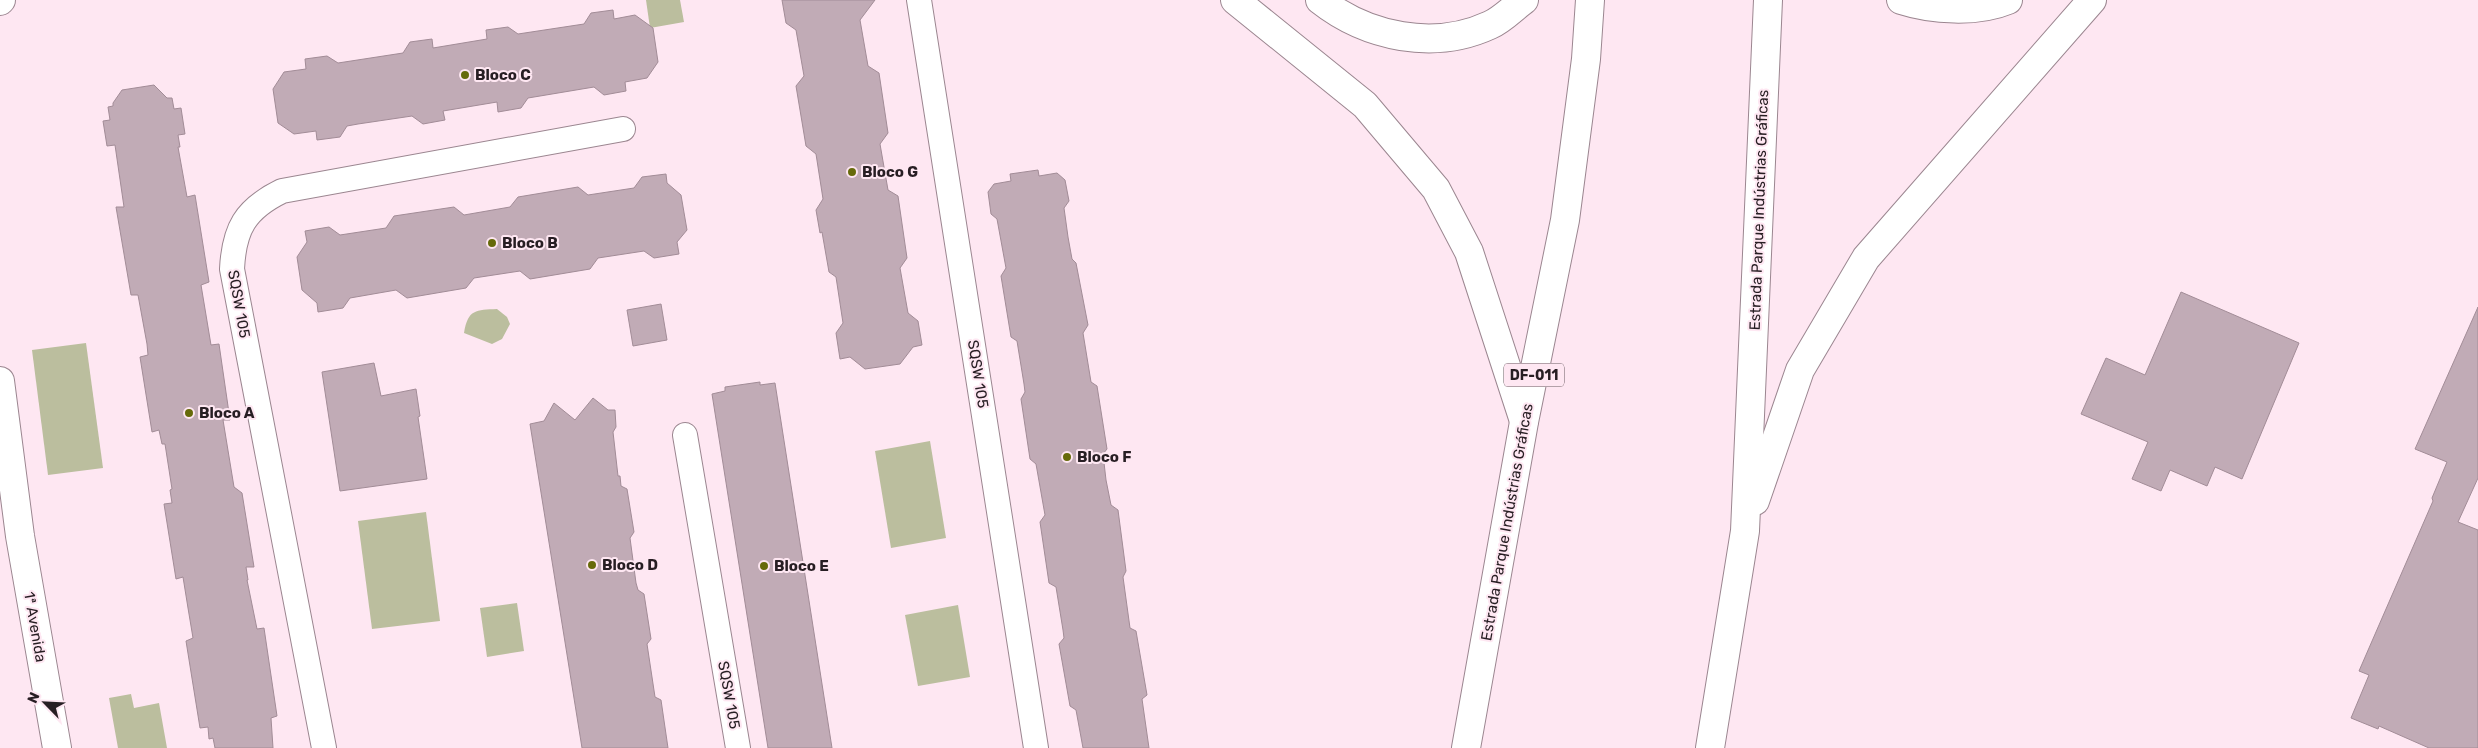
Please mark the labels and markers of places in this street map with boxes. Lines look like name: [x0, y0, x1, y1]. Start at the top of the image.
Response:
place label: Bloco C: [475, 66, 531, 84]
marker: Bloco C: [459, 69, 471, 81]
place label: Bloco G: [862, 163, 918, 181]
marker: Bloco G: [846, 166, 858, 178]
place label: Bloco B: [502, 234, 558, 252]
marker: Bloco B: [486, 237, 498, 249]
place label: Bloco A: [199, 404, 255, 422]
marker: Bloco A: [183, 407, 195, 419]
place label: Bloco F: [1077, 448, 1132, 466]
marker: Bloco F: [1061, 451, 1073, 463]
place label: Bloco D: [602, 556, 658, 574]
place label: Bloco E: [774, 557, 829, 575]
marker: Bloco D: [586, 559, 598, 571]
marker: Bloco E: [758, 560, 770, 572]

